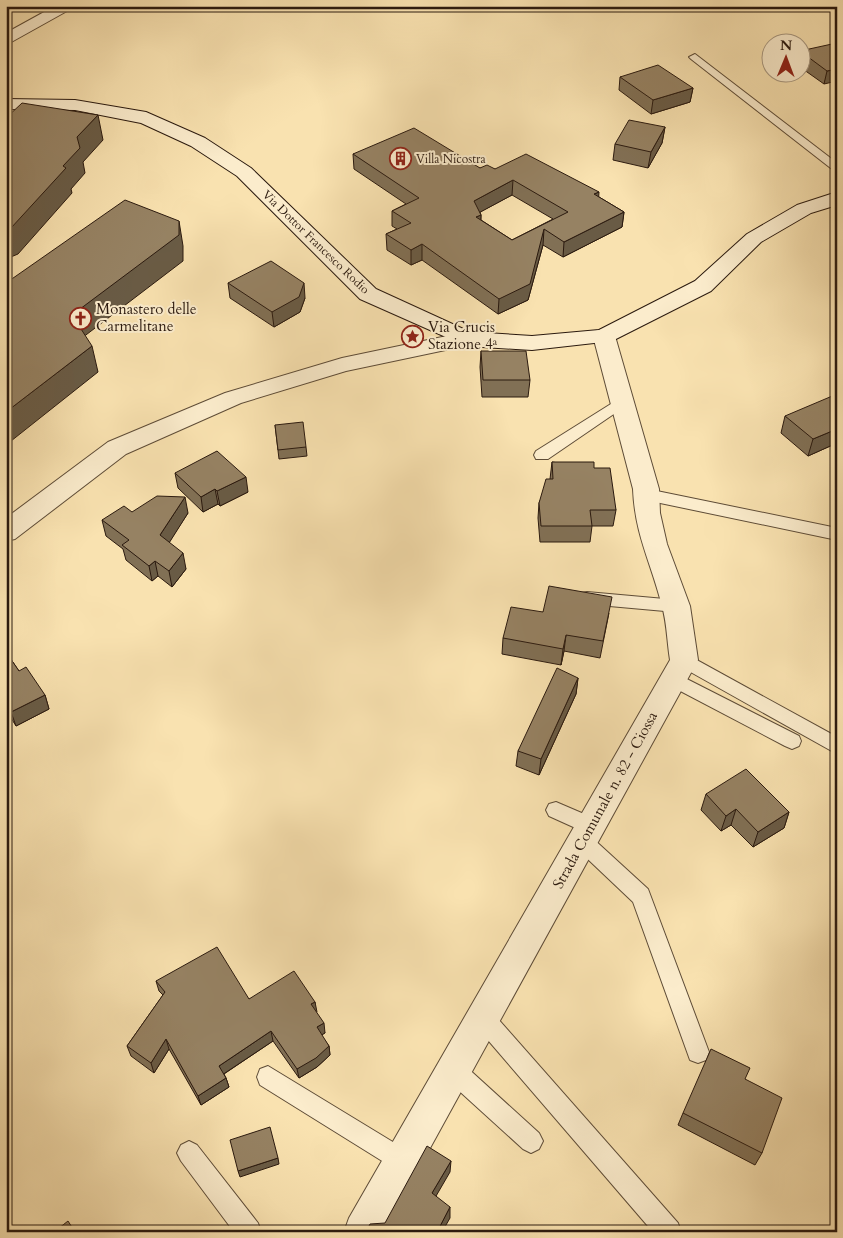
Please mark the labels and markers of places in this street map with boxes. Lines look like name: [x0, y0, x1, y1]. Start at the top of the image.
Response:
building icon: Villa Nicostra: [388, 147, 412, 171]
place label: Villa Nicostra: [416, 151, 486, 167]
place label: Monastero delle Carmelitane: [96, 299, 197, 336]
church icon: Monastero delle Carmelitane: [68, 306, 92, 330]
place label: Via Crucis Stazione 4ª: [428, 317, 498, 354]
place icon: Via Crucis Stazione 4ª: [400, 324, 424, 348]

